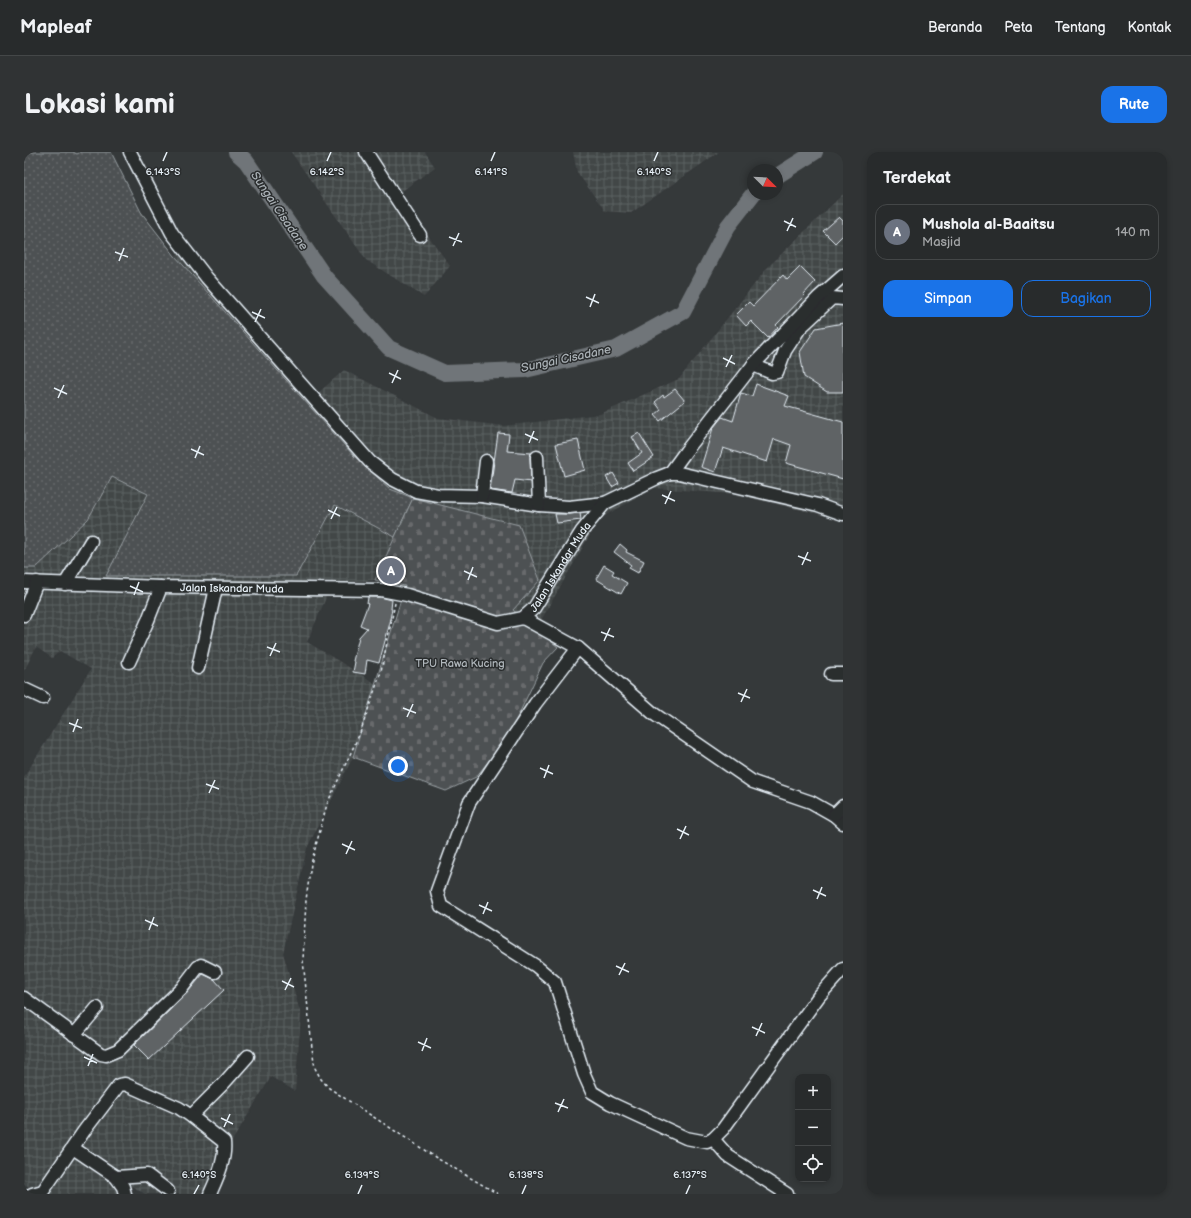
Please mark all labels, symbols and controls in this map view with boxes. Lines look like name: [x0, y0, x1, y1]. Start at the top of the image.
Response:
text: Mapleaf: [20, 16, 92, 39]
text: Beranda: [928, 19, 982, 36]
text: Peta: [1004, 19, 1033, 36]
text: Tentang: [1055, 19, 1106, 36]
text: Kontak: [1128, 19, 1171, 36]
button: Rute: [1101, 86, 1167, 123]
text: Lokasi kami: [24, 88, 175, 121]
north arrow: [747, 164, 783, 200]
text: 6.143°S: [146, 166, 180, 178]
text: 6.142°S: [310, 166, 344, 178]
text: 6.141°S: [475, 166, 507, 178]
text: 6.140°S: [637, 166, 671, 178]
text: Terdekat: [883, 168, 951, 188]
water label: Sungai Cisadane: [247, 169, 311, 253]
text: Mushola al-Baaitsu: [922, 215, 1055, 234]
text: A: [893, 224, 901, 240]
text: 140 m: [1115, 224, 1150, 240]
text: Masjid: [922, 234, 961, 250]
button: Simpan: [883, 280, 1013, 317]
button: Bagikan: [1021, 280, 1151, 317]
water label: Sungai Cisadane: [519, 342, 613, 376]
street label: Jalan Iskandar Muda: [527, 519, 593, 615]
pin: A: [378, 556, 404, 586]
street label: Jalan Iskandar Muda: [180, 581, 284, 595]
park label: TPU Rawa Kucing: [415, 657, 505, 670]
your location: [388, 756, 408, 776]
map controls: [795, 1074, 831, 1182]
button: +: [795, 1074, 831, 1110]
button: −: [795, 1110, 831, 1146]
button: locate: [795, 1146, 831, 1182]
text: 6.140°S: [182, 1169, 216, 1181]
text: 6.139°S: [345, 1169, 379, 1181]
text: 6.138°S: [509, 1169, 543, 1181]
text: 6.137°S: [673, 1169, 707, 1181]

